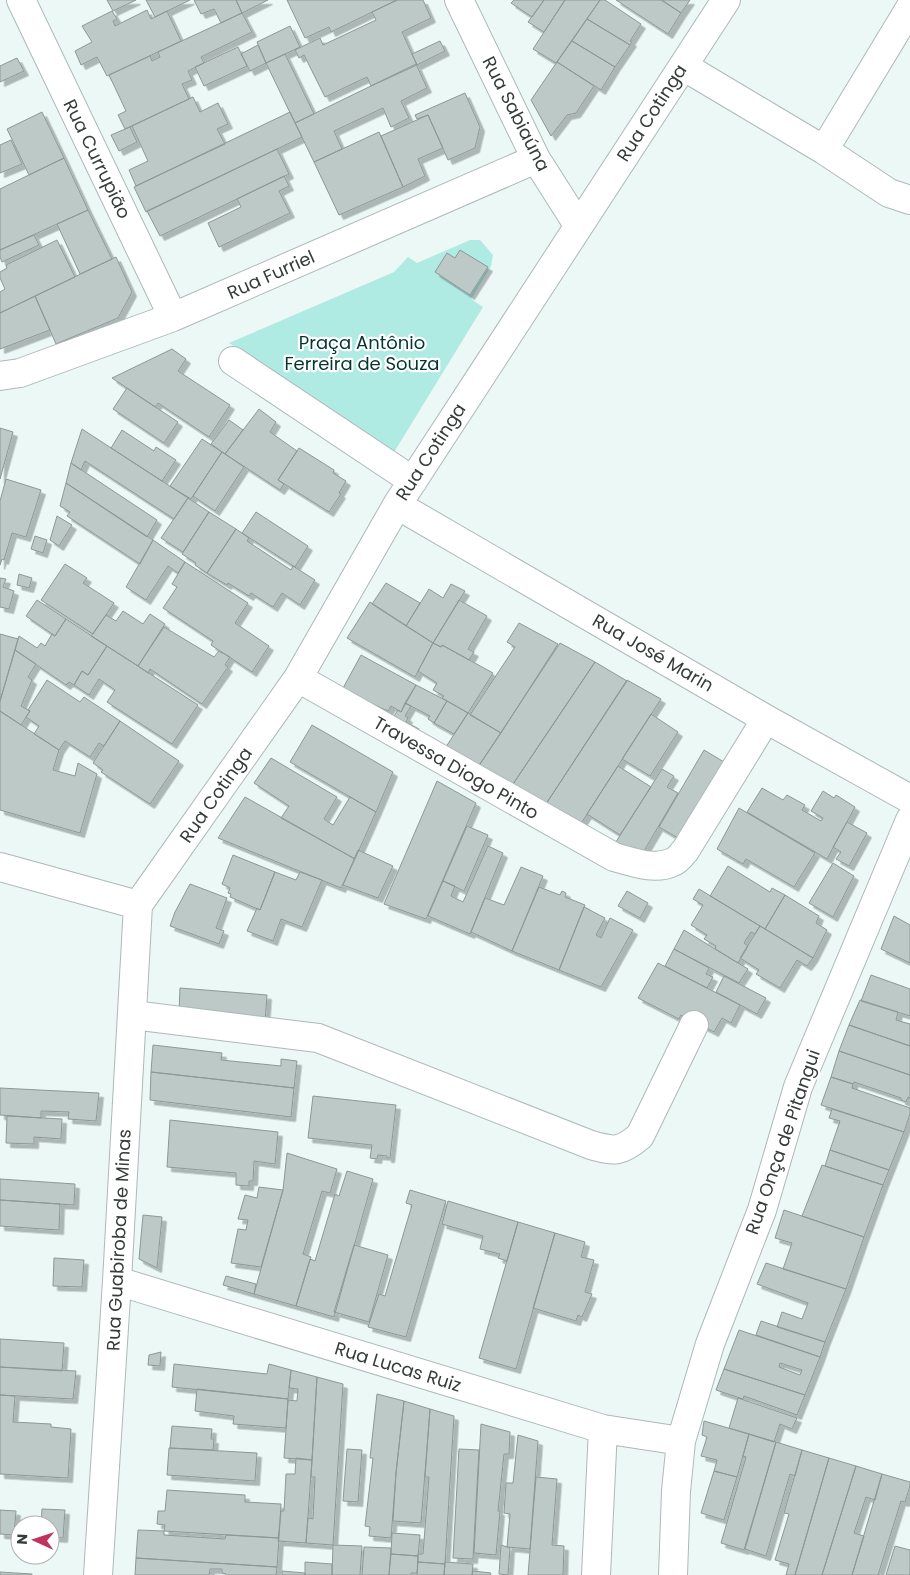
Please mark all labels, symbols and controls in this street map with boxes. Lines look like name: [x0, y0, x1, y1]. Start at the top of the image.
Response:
street label: Rua Sabiaúna: [477, 52, 556, 176]
street label: Rua Cotinga: [611, 59, 692, 166]
street label: Rua Currupião: [58, 95, 137, 223]
street label: Rua Furriel: [223, 244, 319, 305]
park label: Praça Antônio Ferreira de Souza: [284, 330, 440, 376]
street label: Rua Cotinga: [390, 398, 471, 505]
street label: Rua José Marin: [588, 608, 718, 697]
street label: Travessa Diogo Pinto: [369, 710, 544, 825]
street label: Rua Cotinga: [173, 742, 258, 848]
street label: Rua Onça de Pitangui: [739, 1046, 826, 1238]
street label: Rua Guabiroba de Minas: [100, 1128, 137, 1352]
street label: Rua Lucas Ruiz: [332, 1335, 464, 1398]
north arrow: [10, 1515, 60, 1565]
text: N: [12, 1534, 32, 1545]

